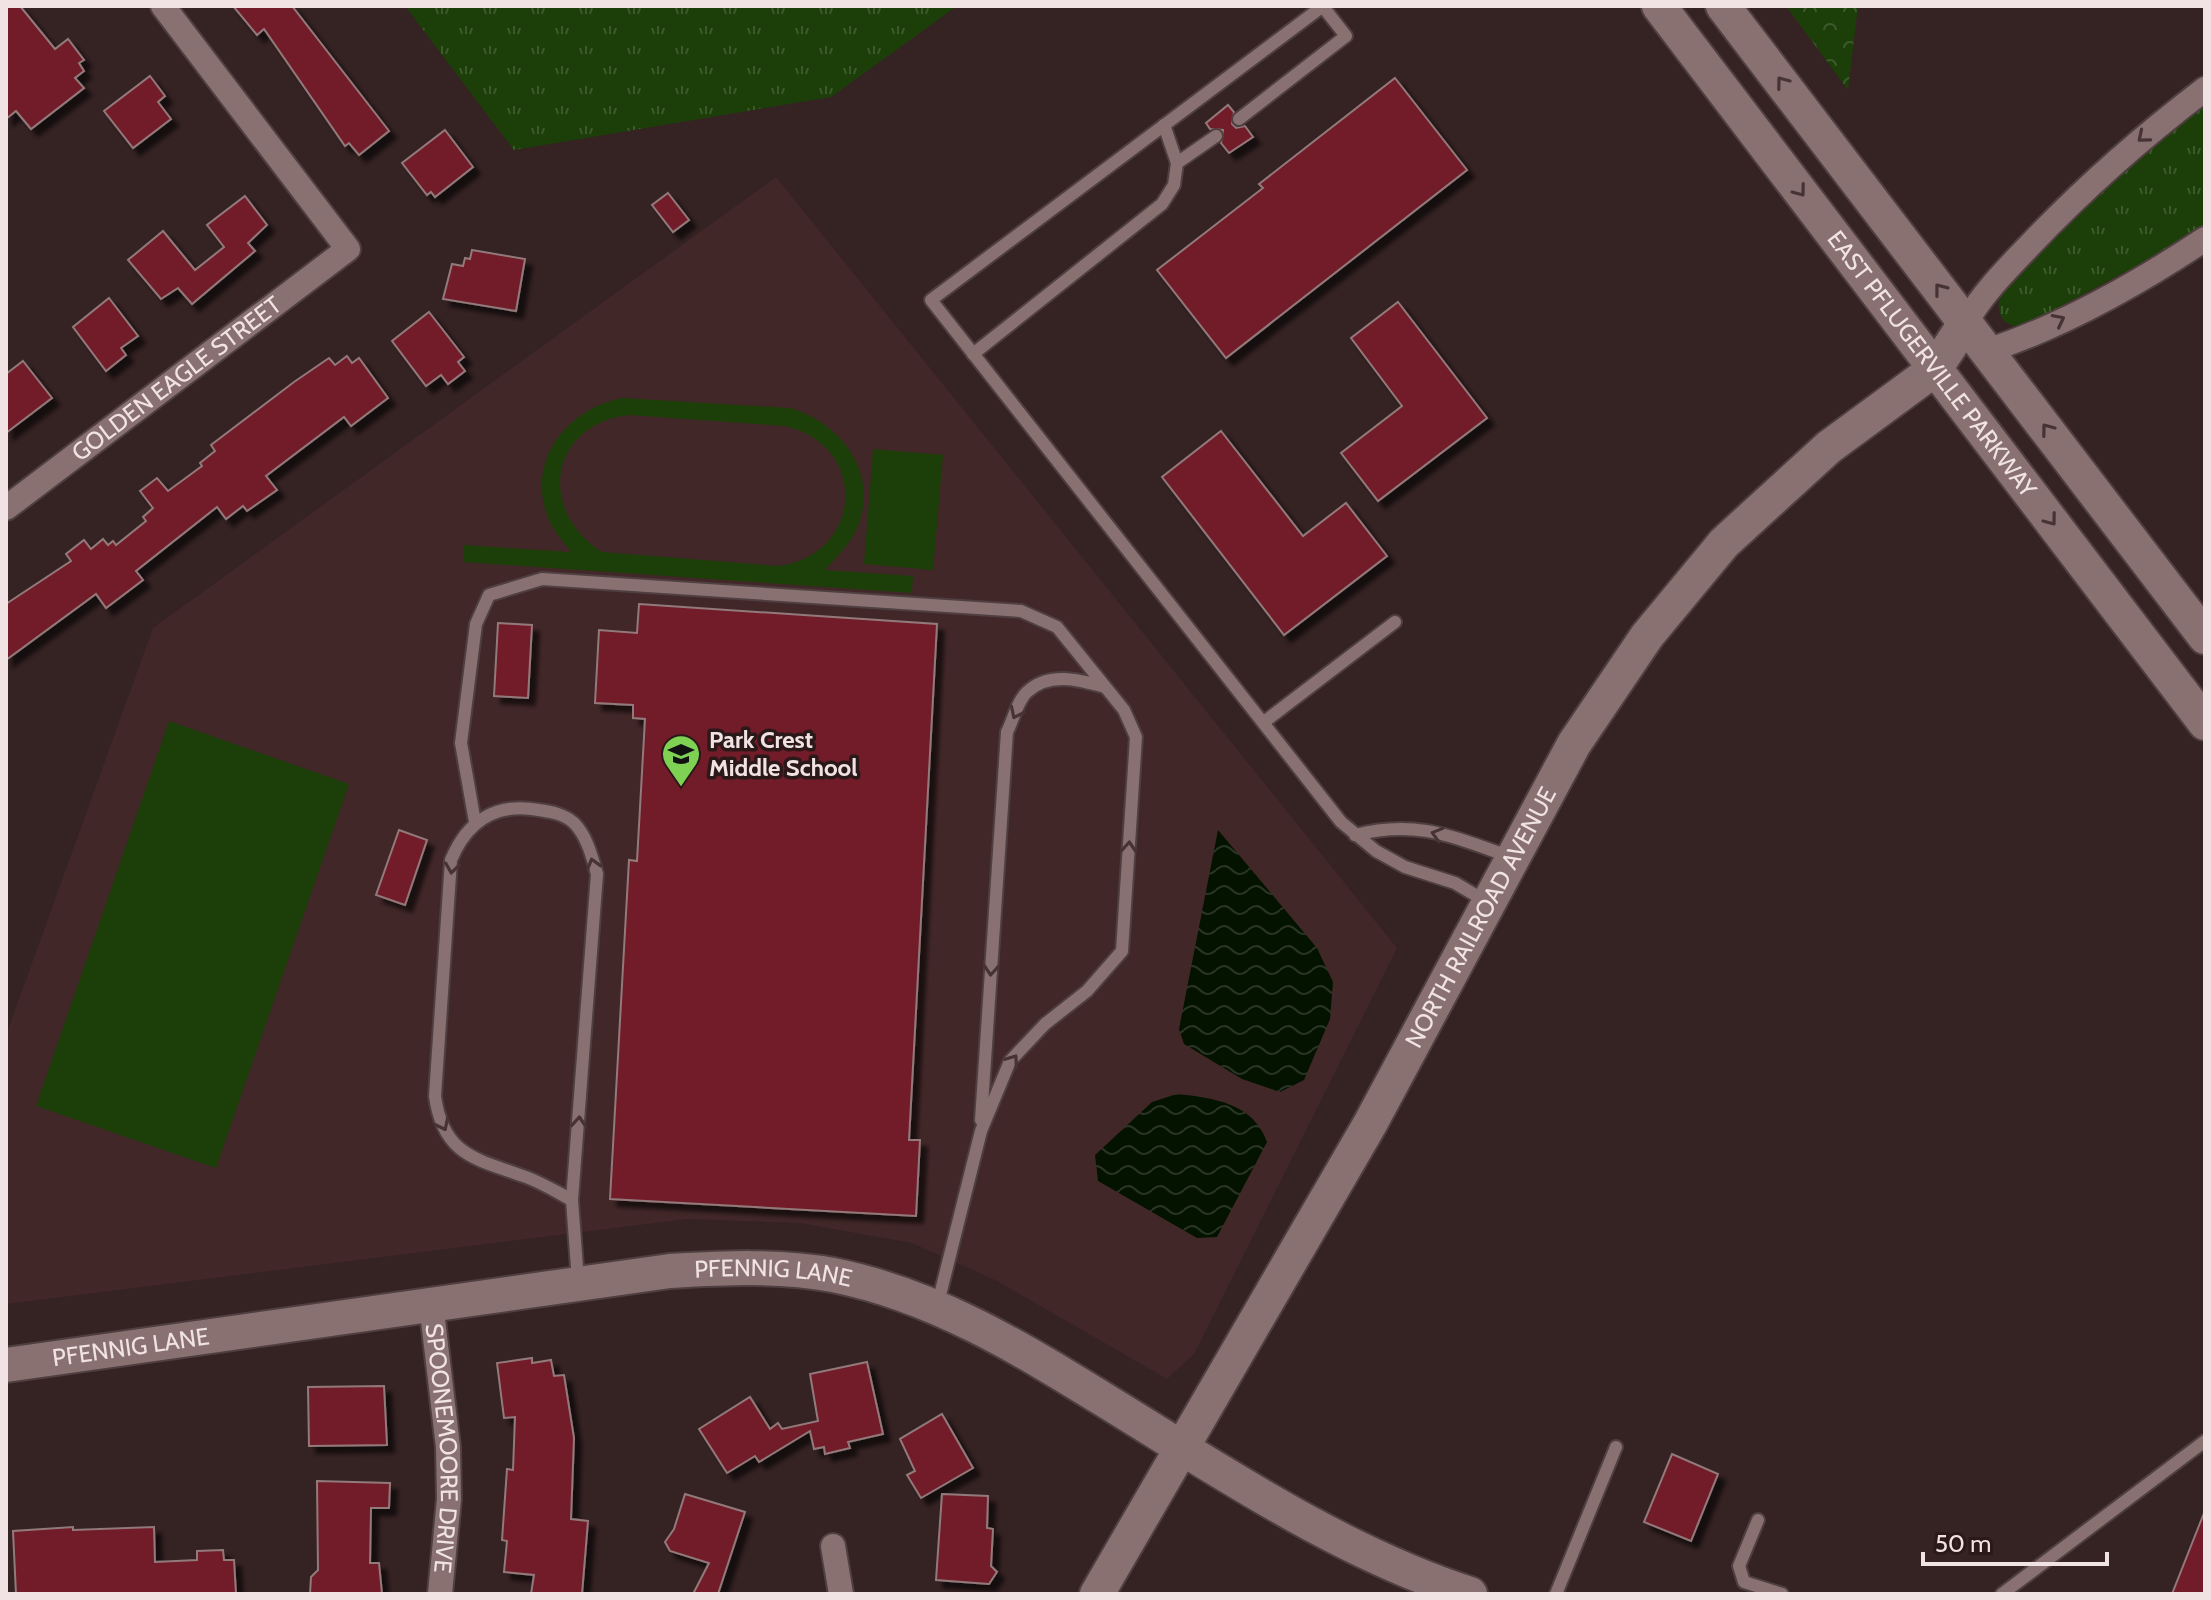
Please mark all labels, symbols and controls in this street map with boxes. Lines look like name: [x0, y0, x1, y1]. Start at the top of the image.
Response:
one-way arrow: [1777, 77, 1791, 91]
one-way arrow: [2138, 127, 2152, 142]
one-way arrow: [1790, 183, 1805, 197]
street label: EAST PFLUGERVILLE PARKWAY: [1821, 225, 2043, 503]
one-way arrow: [1935, 283, 1949, 298]
street label: GOLDEN EAGLE STREET: [66, 290, 287, 467]
one-way arrow: [2051, 315, 2066, 330]
one-way arrow: [2042, 423, 2056, 437]
one-way arrow: [2041, 511, 2055, 526]
one-way arrow: [1011, 704, 1026, 719]
place label: Park Crest Middle School: [709, 725, 858, 782]
school or university icon: Park Crest Middle School: [660, 733, 702, 788]
street label: NORTH RAILROAD AVENUE: [1399, 782, 1562, 1053]
one-way arrow: [1430, 827, 1444, 843]
one-way arrow: [1120, 840, 1137, 853]
one-way arrow: [586, 857, 603, 871]
one-way arrow: [444, 861, 461, 874]
one-way arrow: [983, 964, 1000, 977]
one-way arrow: [1003, 1055, 1018, 1069]
one-way arrow: [570, 1115, 587, 1128]
one-way arrow: [433, 1117, 449, 1132]
street label: PFENNIG LANE: [694, 1253, 855, 1293]
street label: PFENNIG LANE: [50, 1321, 211, 1372]
street label: SPOONEMOORE DRIVE: [420, 1322, 464, 1574]
scale bar: [1923, 1516, 2107, 1566]
text: 50 m: [1935, 1529, 1991, 1558]

